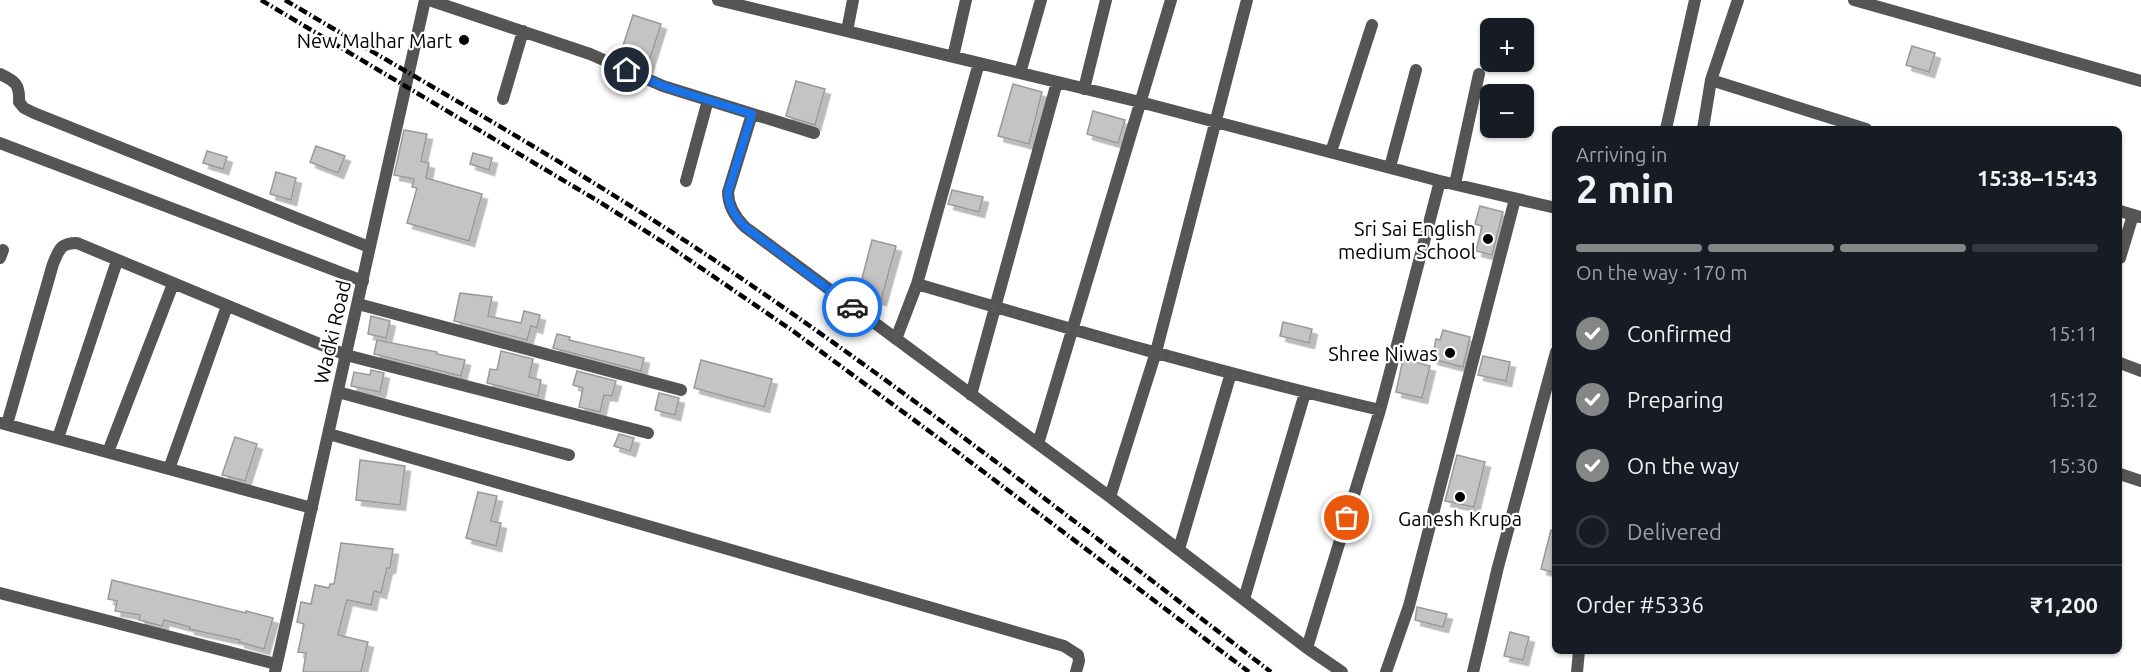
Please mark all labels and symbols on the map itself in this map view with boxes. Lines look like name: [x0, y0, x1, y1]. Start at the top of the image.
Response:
place label: New Malhar Mart: [297, 29, 452, 52]
marker: New Malhar Mart: [457, 33, 471, 47]
pin: [601, 44, 652, 95]
place label: Sri Sai English medium School: [1338, 217, 1476, 263]
marker: Sri Sai English medium School: [1481, 232, 1495, 246]
courier: [822, 277, 882, 337]
street label: Wadki Road: [309, 278, 355, 386]
place label: Shree Niwas: [1328, 342, 1438, 365]
marker: Shree Niwas: [1443, 346, 1457, 360]
marker: Ganesh Krupa: [1453, 490, 1467, 504]
pin: [1321, 492, 1372, 543]
place label: Ganesh Krupa: [1398, 507, 1522, 530]

